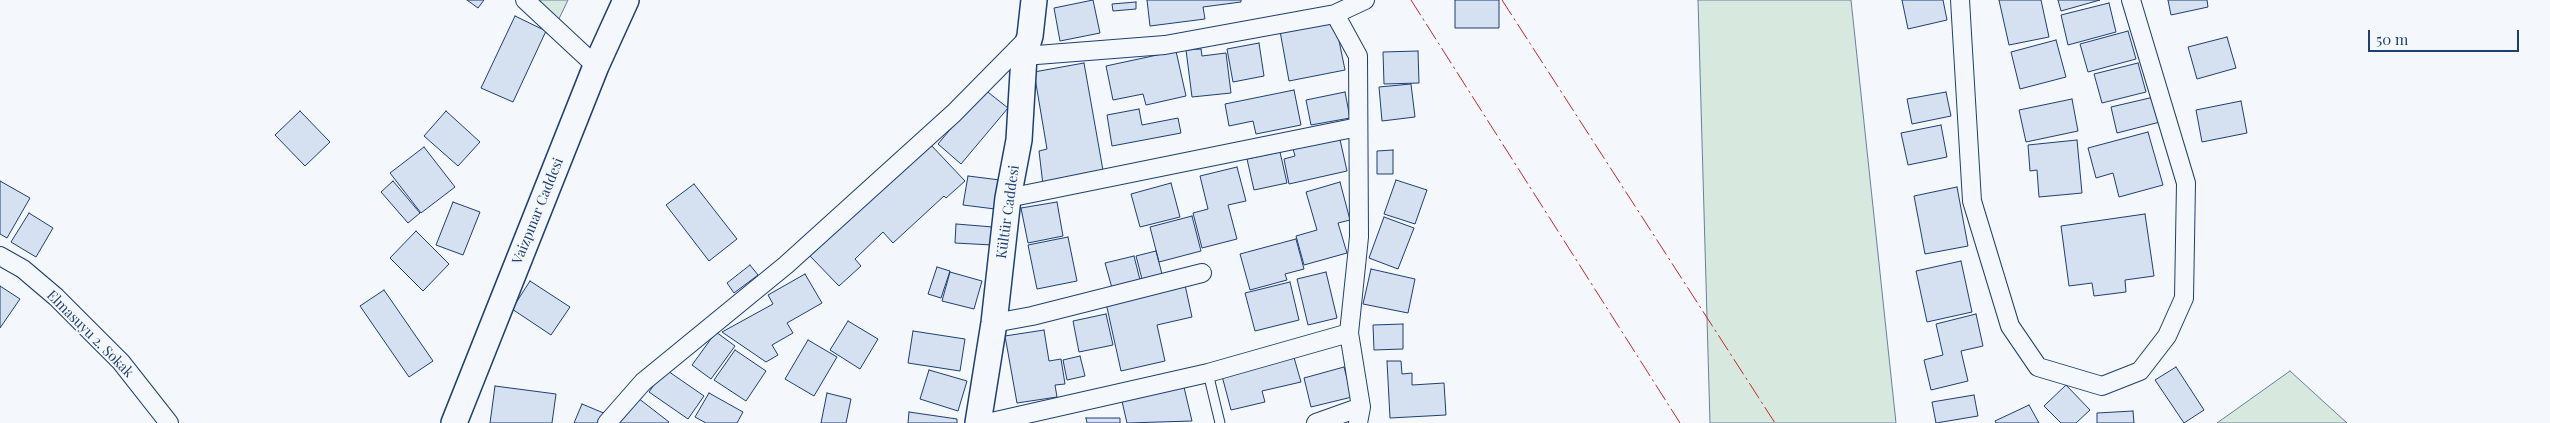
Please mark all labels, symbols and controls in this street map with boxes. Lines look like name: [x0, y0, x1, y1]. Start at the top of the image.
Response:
scale bar: [2370, 20, 2521, 52]
text: 50 m: [2376, 29, 2408, 49]
street label: Vaizpınar Caddesi: [509, 155, 567, 267]
street label: Kültür Caddesi: [993, 164, 1023, 260]
street label: Elmasuyu 2. Sokak: [43, 287, 137, 381]

